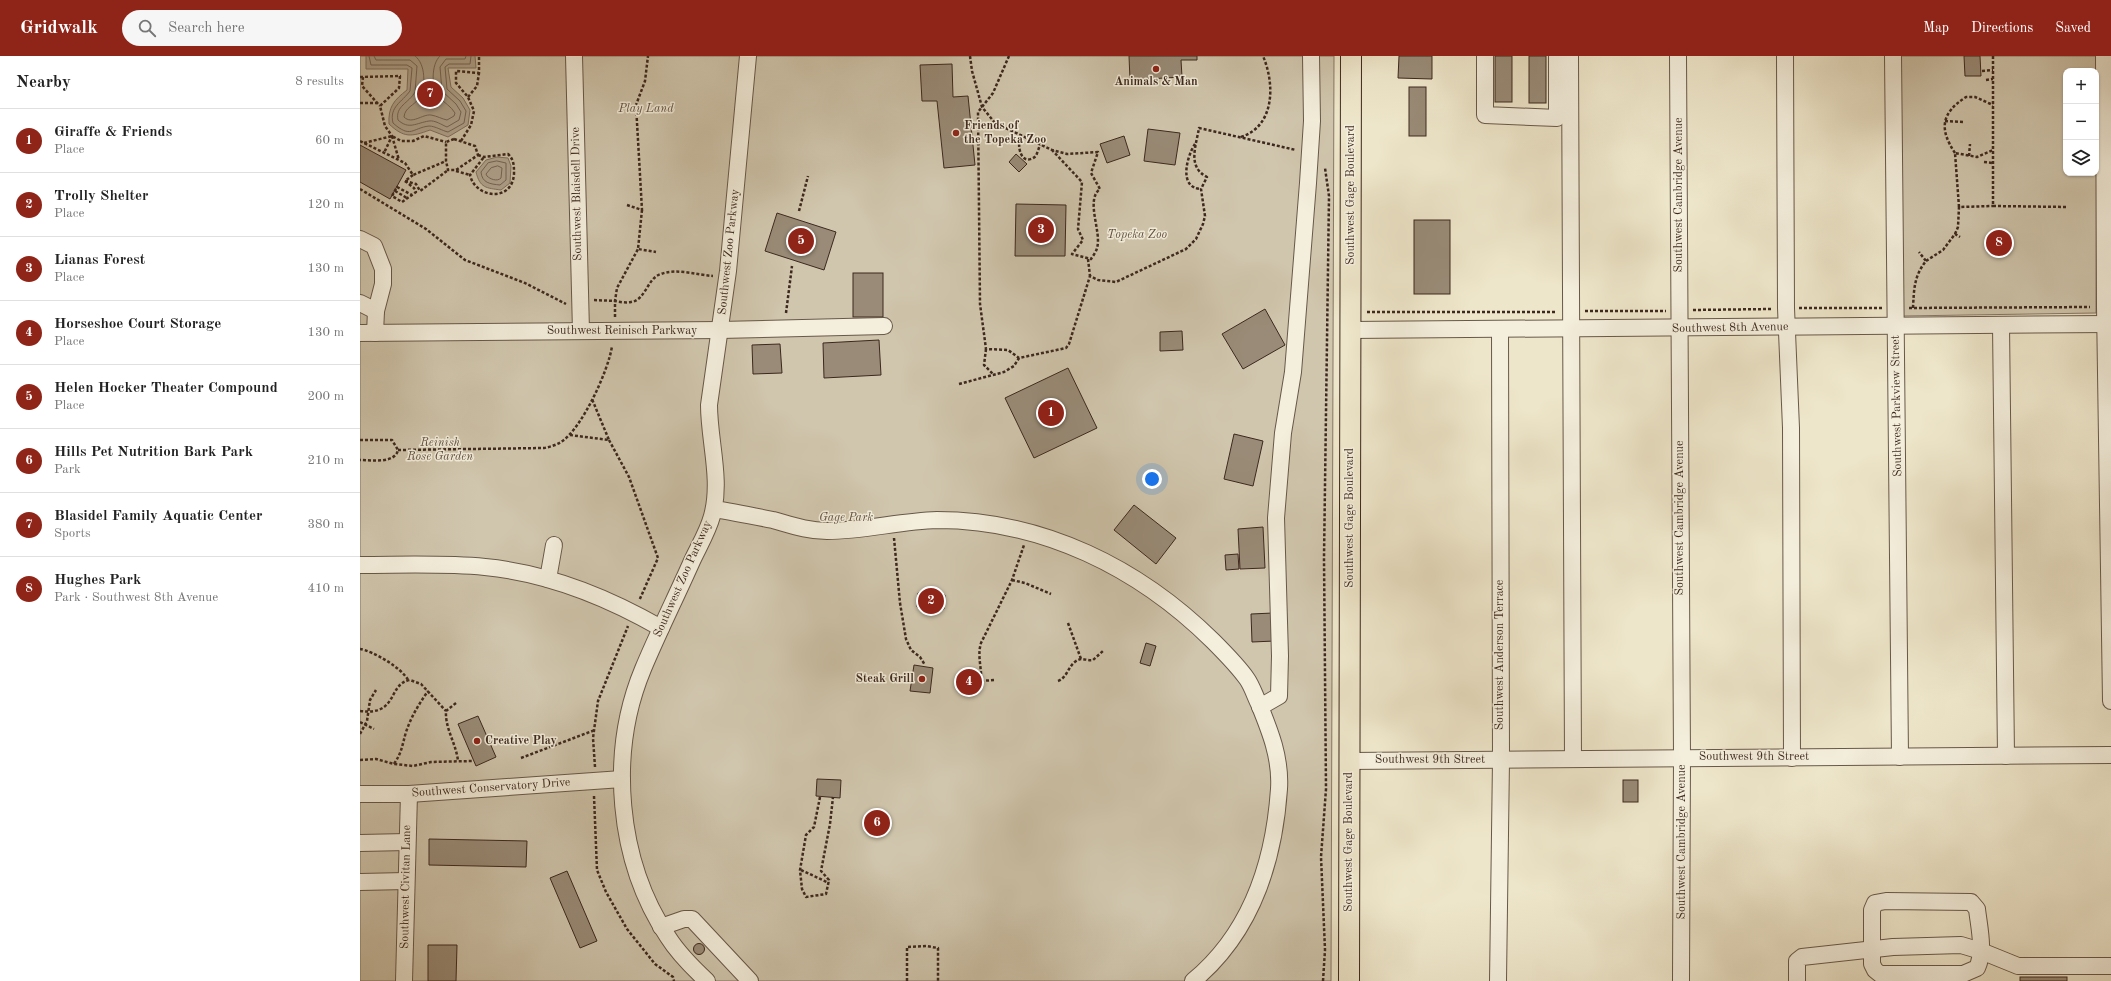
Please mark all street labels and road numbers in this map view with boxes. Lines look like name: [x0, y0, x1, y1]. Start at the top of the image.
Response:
street label: Southwest Cambridge Avenue: [1673, 117, 1685, 273]
street label: Southwest Gage Boulevard: [1345, 125, 1357, 265]
street label: Southwest Blaisdell Drive: [570, 126, 584, 261]
street label: Southwest Zoo Parkway: [716, 188, 742, 315]
street label: Southwest 8th Avenue: [1672, 321, 1789, 335]
street label: Southwest Reinisch Parkway: [547, 325, 698, 337]
street label: Southwest Parkview Street: [1890, 335, 1904, 477]
street label: Southwest Cambridge Avenue: [1674, 440, 1686, 596]
street label: Southwest Gage Boulevard: [1344, 448, 1356, 588]
street label: Southwest Zoo Parkway: [652, 518, 714, 639]
street label: Southwest Anderson Terrace: [1494, 579, 1506, 730]
street label: Southwest 9th Street: [1699, 751, 1809, 763]
street label: Southwest 9th Street: [1375, 754, 1485, 766]
street label: Southwest Cambridge Avenue: [1676, 764, 1688, 920]
street label: Southwest Gage Boulevard: [1343, 772, 1355, 912]
street label: Southwest Conservatory Drive: [411, 776, 571, 800]
street label: Southwest Civitan Lane: [399, 824, 413, 949]

